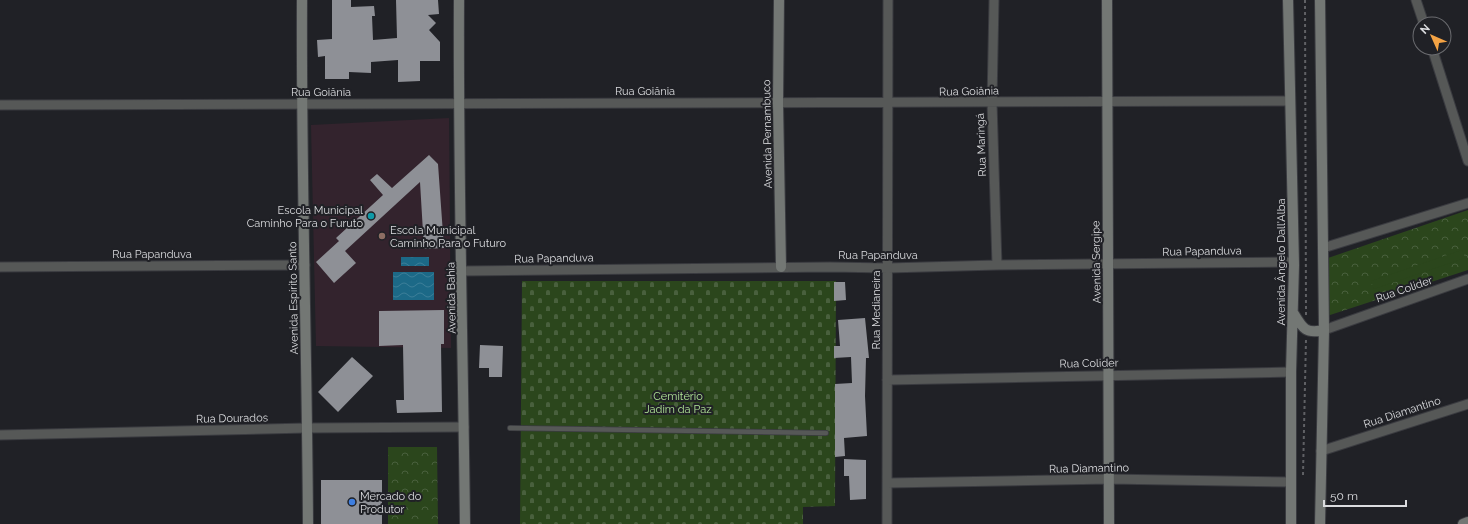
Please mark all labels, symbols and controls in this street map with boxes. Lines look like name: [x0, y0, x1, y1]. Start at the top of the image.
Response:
north arrow: [1412, 16, 1452, 56]
text: N: [1418, 22, 1433, 37]
street label: Avenida Pernambuco: [760, 79, 775, 189]
street label: Rua Goiânia: [939, 84, 999, 99]
street label: Rua Goiânia: [615, 85, 675, 98]
street label: Rua Goiânia: [291, 86, 351, 99]
street label: Rua Maringá: [974, 113, 989, 177]
street label: Avenida Ângelo Dall'Alba: [1274, 198, 1288, 326]
place label: Escola Municipal Caminho Para o Furuto: [247, 204, 363, 230]
marker: Escola Municipal Caminho Para o Furuto: [366, 211, 376, 221]
street label: Avenida Sergipe: [1089, 220, 1104, 304]
place label: Escola Municipal Caminho Para o Futuro: [390, 224, 507, 250]
marker: Escola Municipal Caminho Para o Futuro: [377, 231, 387, 241]
street label: Avenida Espírito Santo: [286, 241, 301, 355]
street label: Rua Papanduva: [1162, 244, 1242, 259]
street label: Rua Papanduva: [112, 248, 192, 261]
street label: Rua Papanduva: [838, 249, 918, 262]
street label: Rua Papanduva: [514, 251, 594, 266]
street label: Avenida Bahia: [444, 262, 459, 334]
street label: Rua Medianeira: [870, 271, 883, 349]
street label: Rua Colider: [1374, 274, 1434, 305]
street label: Rua Colider: [1059, 356, 1119, 371]
park label: Cemitério Jadim da Paz: [644, 390, 712, 416]
street label: Rua Diamantino: [1362, 394, 1443, 431]
street label: Rua Dourados: [196, 411, 268, 426]
street label: Rua Diamantino: [1049, 461, 1130, 476]
scale bar: [1324, 482, 1406, 508]
text: 50 m: [1330, 489, 1358, 503]
place label: Mercado do Produtor: [360, 490, 422, 516]
marker: Mercado do Produtor: [347, 497, 357, 507]

